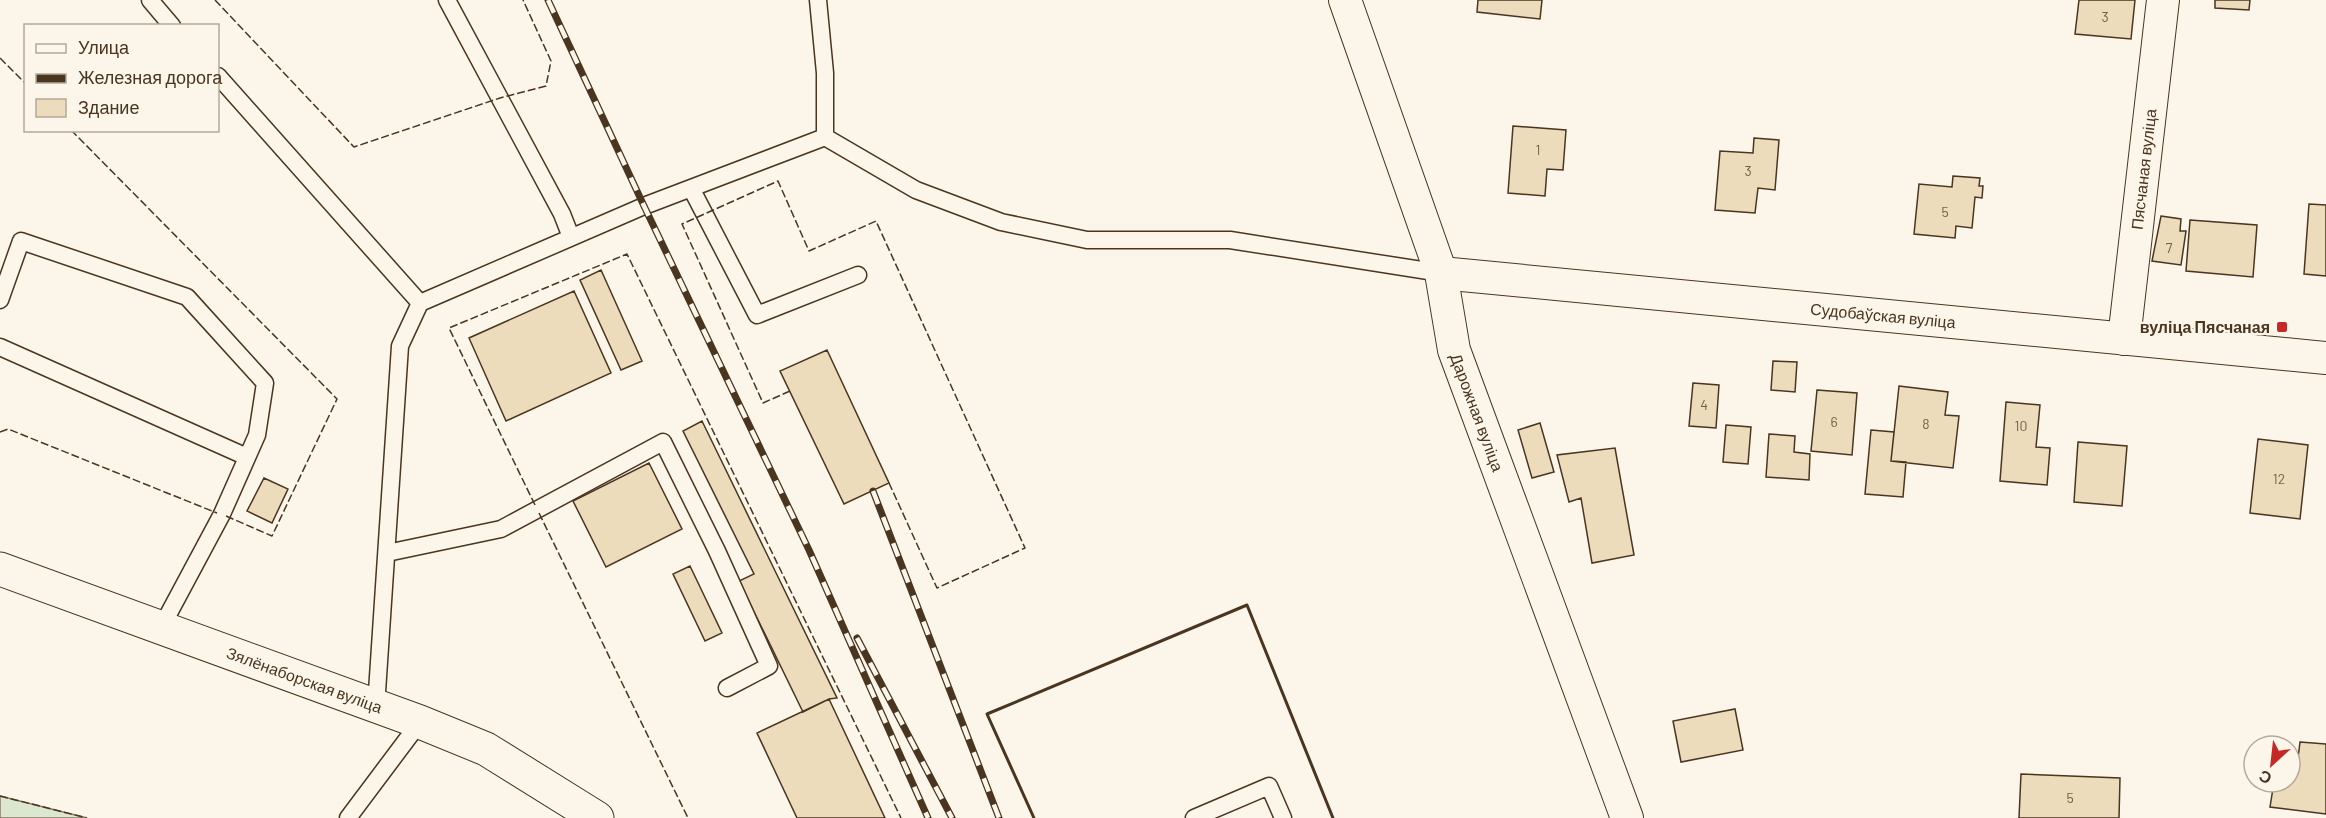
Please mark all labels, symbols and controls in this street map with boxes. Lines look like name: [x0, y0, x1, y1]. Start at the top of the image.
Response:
house number: 3: [2101, 8, 2109, 25]
legend: [24, 24, 219, 132]
text: Улица: [78, 36, 130, 58]
text: Железная дорога: [78, 66, 223, 88]
text: Здание: [78, 96, 139, 118]
street label: Пясчаная вуліца: [2127, 107, 2159, 231]
house number: 1: [1536, 141, 1540, 158]
house number: 3: [1744, 162, 1752, 179]
house number: 5: [1941, 203, 1949, 220]
house number: 7: [2166, 239, 2173, 256]
street label: Судобаўская вуліца: [1809, 299, 1957, 331]
place label: вуліца Пясчаная: [2140, 317, 2270, 336]
marker: вуліца Пясчаная: [2275, 320, 2289, 334]
street label: Дарожная вуліца: [1447, 351, 1508, 474]
house number: 4: [1700, 396, 1708, 413]
house number: 6: [1830, 413, 1838, 430]
house number: 8: [1922, 415, 1930, 432]
house number: 10: [2015, 417, 2027, 434]
house number: 12: [2273, 470, 2285, 487]
street label: Зялёнаборская вуліца: [224, 642, 385, 717]
north arrow: [2242, 734, 2302, 794]
text: С: [2255, 767, 2274, 789]
house number: 5: [2066, 789, 2074, 806]

